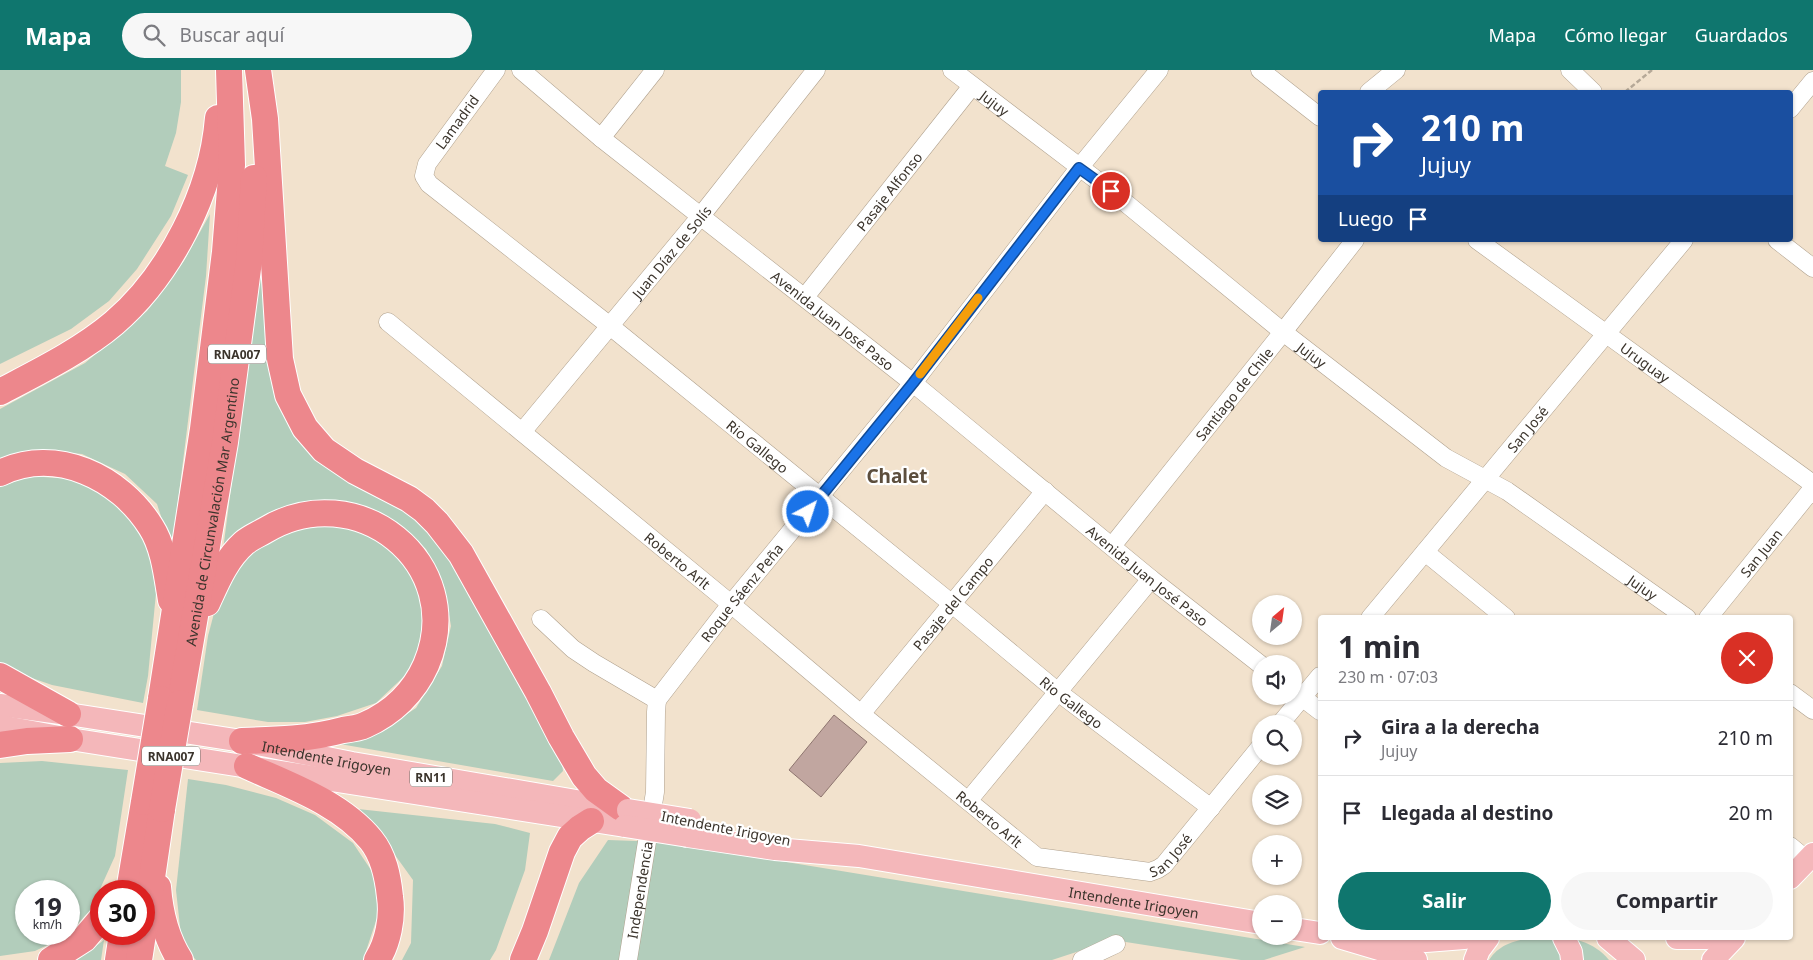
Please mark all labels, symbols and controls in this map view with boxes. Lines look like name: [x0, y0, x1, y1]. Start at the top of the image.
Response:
search box: [122, 13, 472, 58]
text: Mapa: [25, 19, 92, 52]
icon: search: [140, 21, 168, 49]
text: Buscar aquí: [180, 22, 284, 48]
text: Mapa: [1489, 23, 1536, 47]
text: Cómo llegar: [1564, 23, 1667, 47]
text: Guardados: [1695, 23, 1788, 47]
street label: Jujuy: [975, 84, 1014, 120]
street label: Lamadrid: [431, 91, 483, 153]
text: 210 m: [1421, 104, 1524, 151]
icon: right: [1338, 110, 1403, 175]
street label: Pasaje Alfonso: [852, 148, 926, 235]
text: Jujuy: [1421, 149, 1471, 179]
pin: [1090, 170, 1132, 212]
icon: arrive: [1097, 177, 1125, 205]
street label: Juan Díaz de Solís: [626, 201, 715, 304]
icon: arrive: [1404, 205, 1432, 233]
text: Luego: [1338, 206, 1394, 232]
street label: Avenida Juan José Paso: [768, 266, 898, 374]
street label: Jujuy: [1292, 336, 1331, 372]
street label: Uruguay: [1617, 338, 1675, 387]
street label: Santiago de Chile: [1191, 343, 1277, 444]
road number: RNA007: [208, 344, 266, 364]
street label: Avenida de Circunvalación Mar Argentino: [181, 376, 243, 647]
street label: San José: [1502, 402, 1552, 456]
street label: Rio Gallego: [723, 415, 793, 477]
district label: Chalet: [866, 463, 928, 489]
position arrow: [781, 485, 833, 537]
street label: Avenida Juan José Paso: [1083, 520, 1212, 630]
street label: San Juan: [1736, 525, 1786, 581]
street label: Roberto Arlt: [641, 527, 715, 593]
street label: Roque Sáenz Peña: [696, 539, 787, 645]
street label: Pasaje del Campo: [908, 552, 997, 654]
street label: Jujuy: [1623, 569, 1662, 604]
north arrow: [1252, 595, 1302, 645]
map controls: [1252, 595, 1302, 945]
text: 1 min: [1338, 626, 1421, 667]
button: close: [1721, 632, 1773, 684]
button: sound: [1252, 655, 1302, 705]
text: 230 m · 07:03: [1338, 666, 1438, 688]
street label: Rio Gallego: [1036, 672, 1107, 732]
text: Gira a la derecha: [1381, 714, 1540, 740]
button: search: [1252, 715, 1302, 765]
icon: right: [1338, 724, 1366, 752]
text: 210 m: [1718, 725, 1773, 751]
street label: Intendente Irigoyen: [260, 736, 393, 779]
text: Jujuy: [1381, 740, 1417, 762]
road number: RNA007: [142, 746, 200, 766]
road number: RN11: [410, 768, 452, 786]
button: layers: [1252, 775, 1302, 825]
street label: Roberto Arlt: [952, 786, 1027, 851]
icon: arrive: [1338, 799, 1366, 827]
text: Llegada al destino: [1381, 800, 1553, 826]
text: 20 m: [1729, 800, 1773, 826]
street label: Intendente Irigoyen: [660, 806, 792, 850]
street label: San José: [1146, 829, 1196, 881]
button: +: [1252, 835, 1302, 885]
street label: Independencia: [622, 840, 656, 940]
button: Salir: [1338, 872, 1551, 930]
button: Compartir: [1561, 872, 1773, 930]
speed limit sign: 30: [90, 880, 155, 945]
street label: Intendente Irigoyen: [1068, 882, 1200, 922]
text: 19: [33, 889, 62, 923]
button: −: [1252, 895, 1302, 945]
text: km/h: [33, 916, 62, 933]

